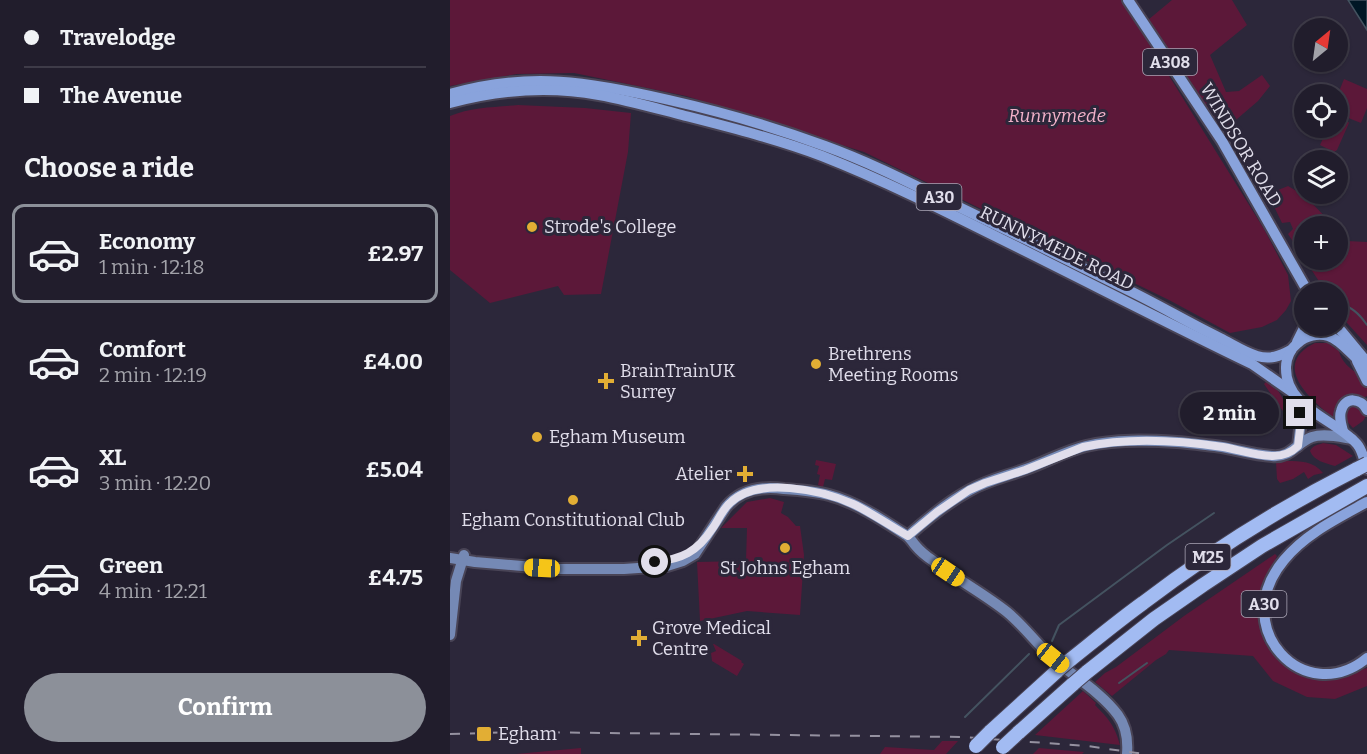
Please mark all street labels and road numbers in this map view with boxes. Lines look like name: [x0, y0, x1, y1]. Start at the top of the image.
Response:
road number: A308: [1143, 49, 1197, 75]
street label: WINDSOR ROAD: [1195, 79, 1287, 211]
road number: A30: [916, 184, 962, 210]
street label: RUNNYMEDE ROAD: [976, 201, 1138, 295]
road number: M25: [1186, 544, 1230, 570]
road number: A30: [1242, 591, 1286, 617]

